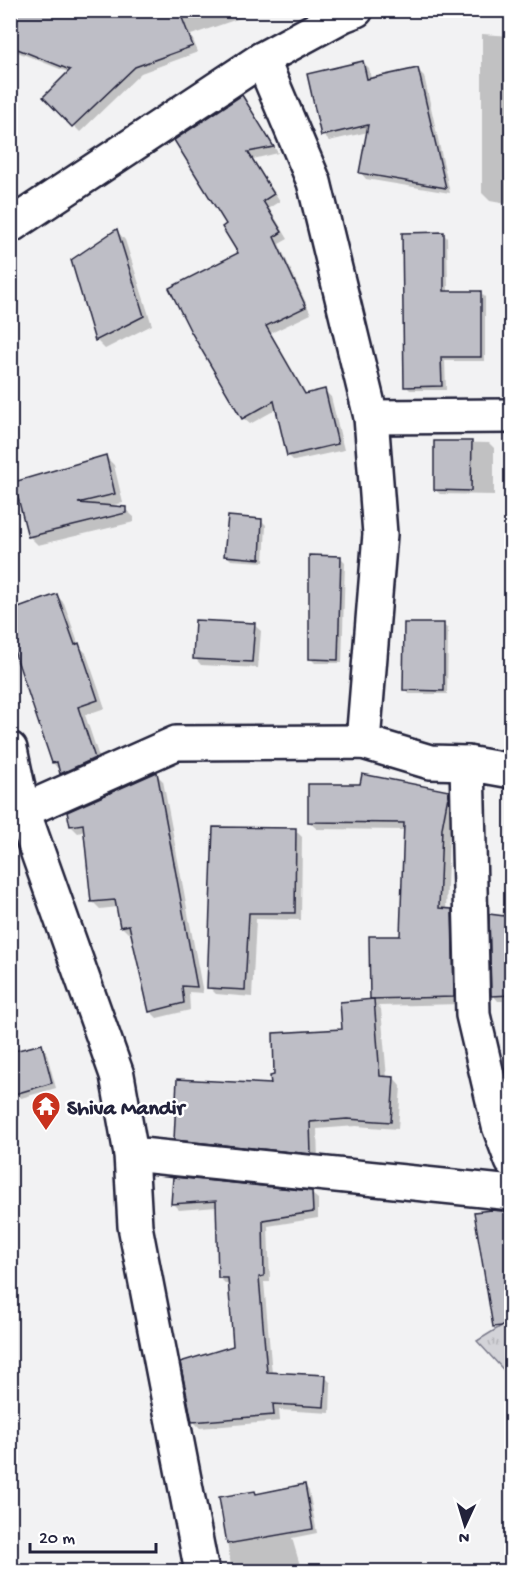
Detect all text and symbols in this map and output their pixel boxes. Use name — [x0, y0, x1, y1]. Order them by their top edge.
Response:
temple icon: Shiva Mandir — [30, 1090, 62, 1132]
place label: Shiva Mandir — [67, 1097, 187, 1123]
north arrow — [435, 1495, 495, 1555]
scale bar — [30, 1516, 156, 1554]
text: N — [458, 1527, 470, 1546]
text: 20 m — [39, 1529, 75, 1550]

